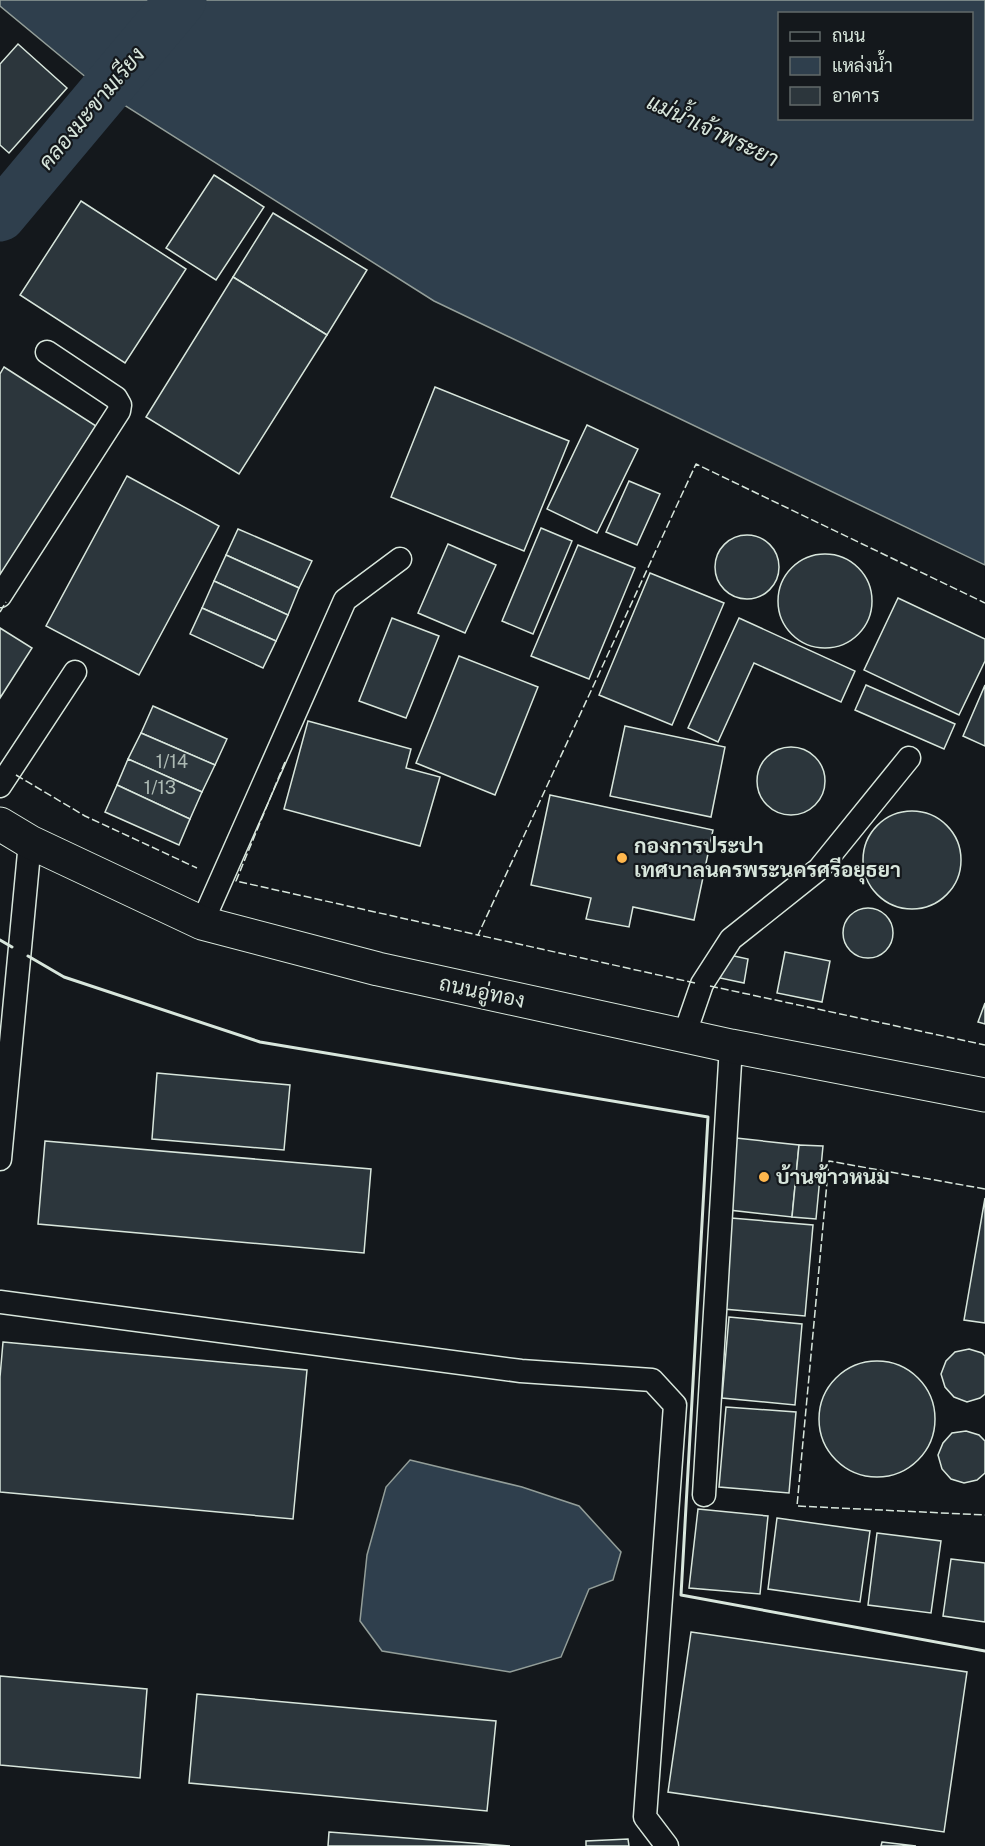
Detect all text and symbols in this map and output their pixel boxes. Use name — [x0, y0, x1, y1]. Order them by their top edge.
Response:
legend — [778, 12, 973, 120]
text: ถนน — [832, 25, 865, 46]
water label: คลองมะขามเรียง — [32, 42, 150, 174]
text: แหล่งน้ำ — [832, 50, 893, 76]
water label: แม่น้ำเจ้าพระยา — [643, 83, 785, 172]
text: อาคาร — [832, 85, 880, 106]
house number: 1/14 — [156, 751, 188, 772]
house number: 1/13 — [144, 777, 176, 798]
place label: กองการประปา เทศบาลนครพระนครศรีอยุธยา — [634, 833, 901, 885]
marker: กองการประปา เทศบาลนครพระนครศรีอยุธยา — [615, 851, 629, 865]
street label: ถนนอู่ทอง — [436, 970, 527, 1016]
place label: บ้านข้าวหนม — [776, 1164, 890, 1189]
marker: บ้านข้าวหนม — [757, 1170, 771, 1184]

